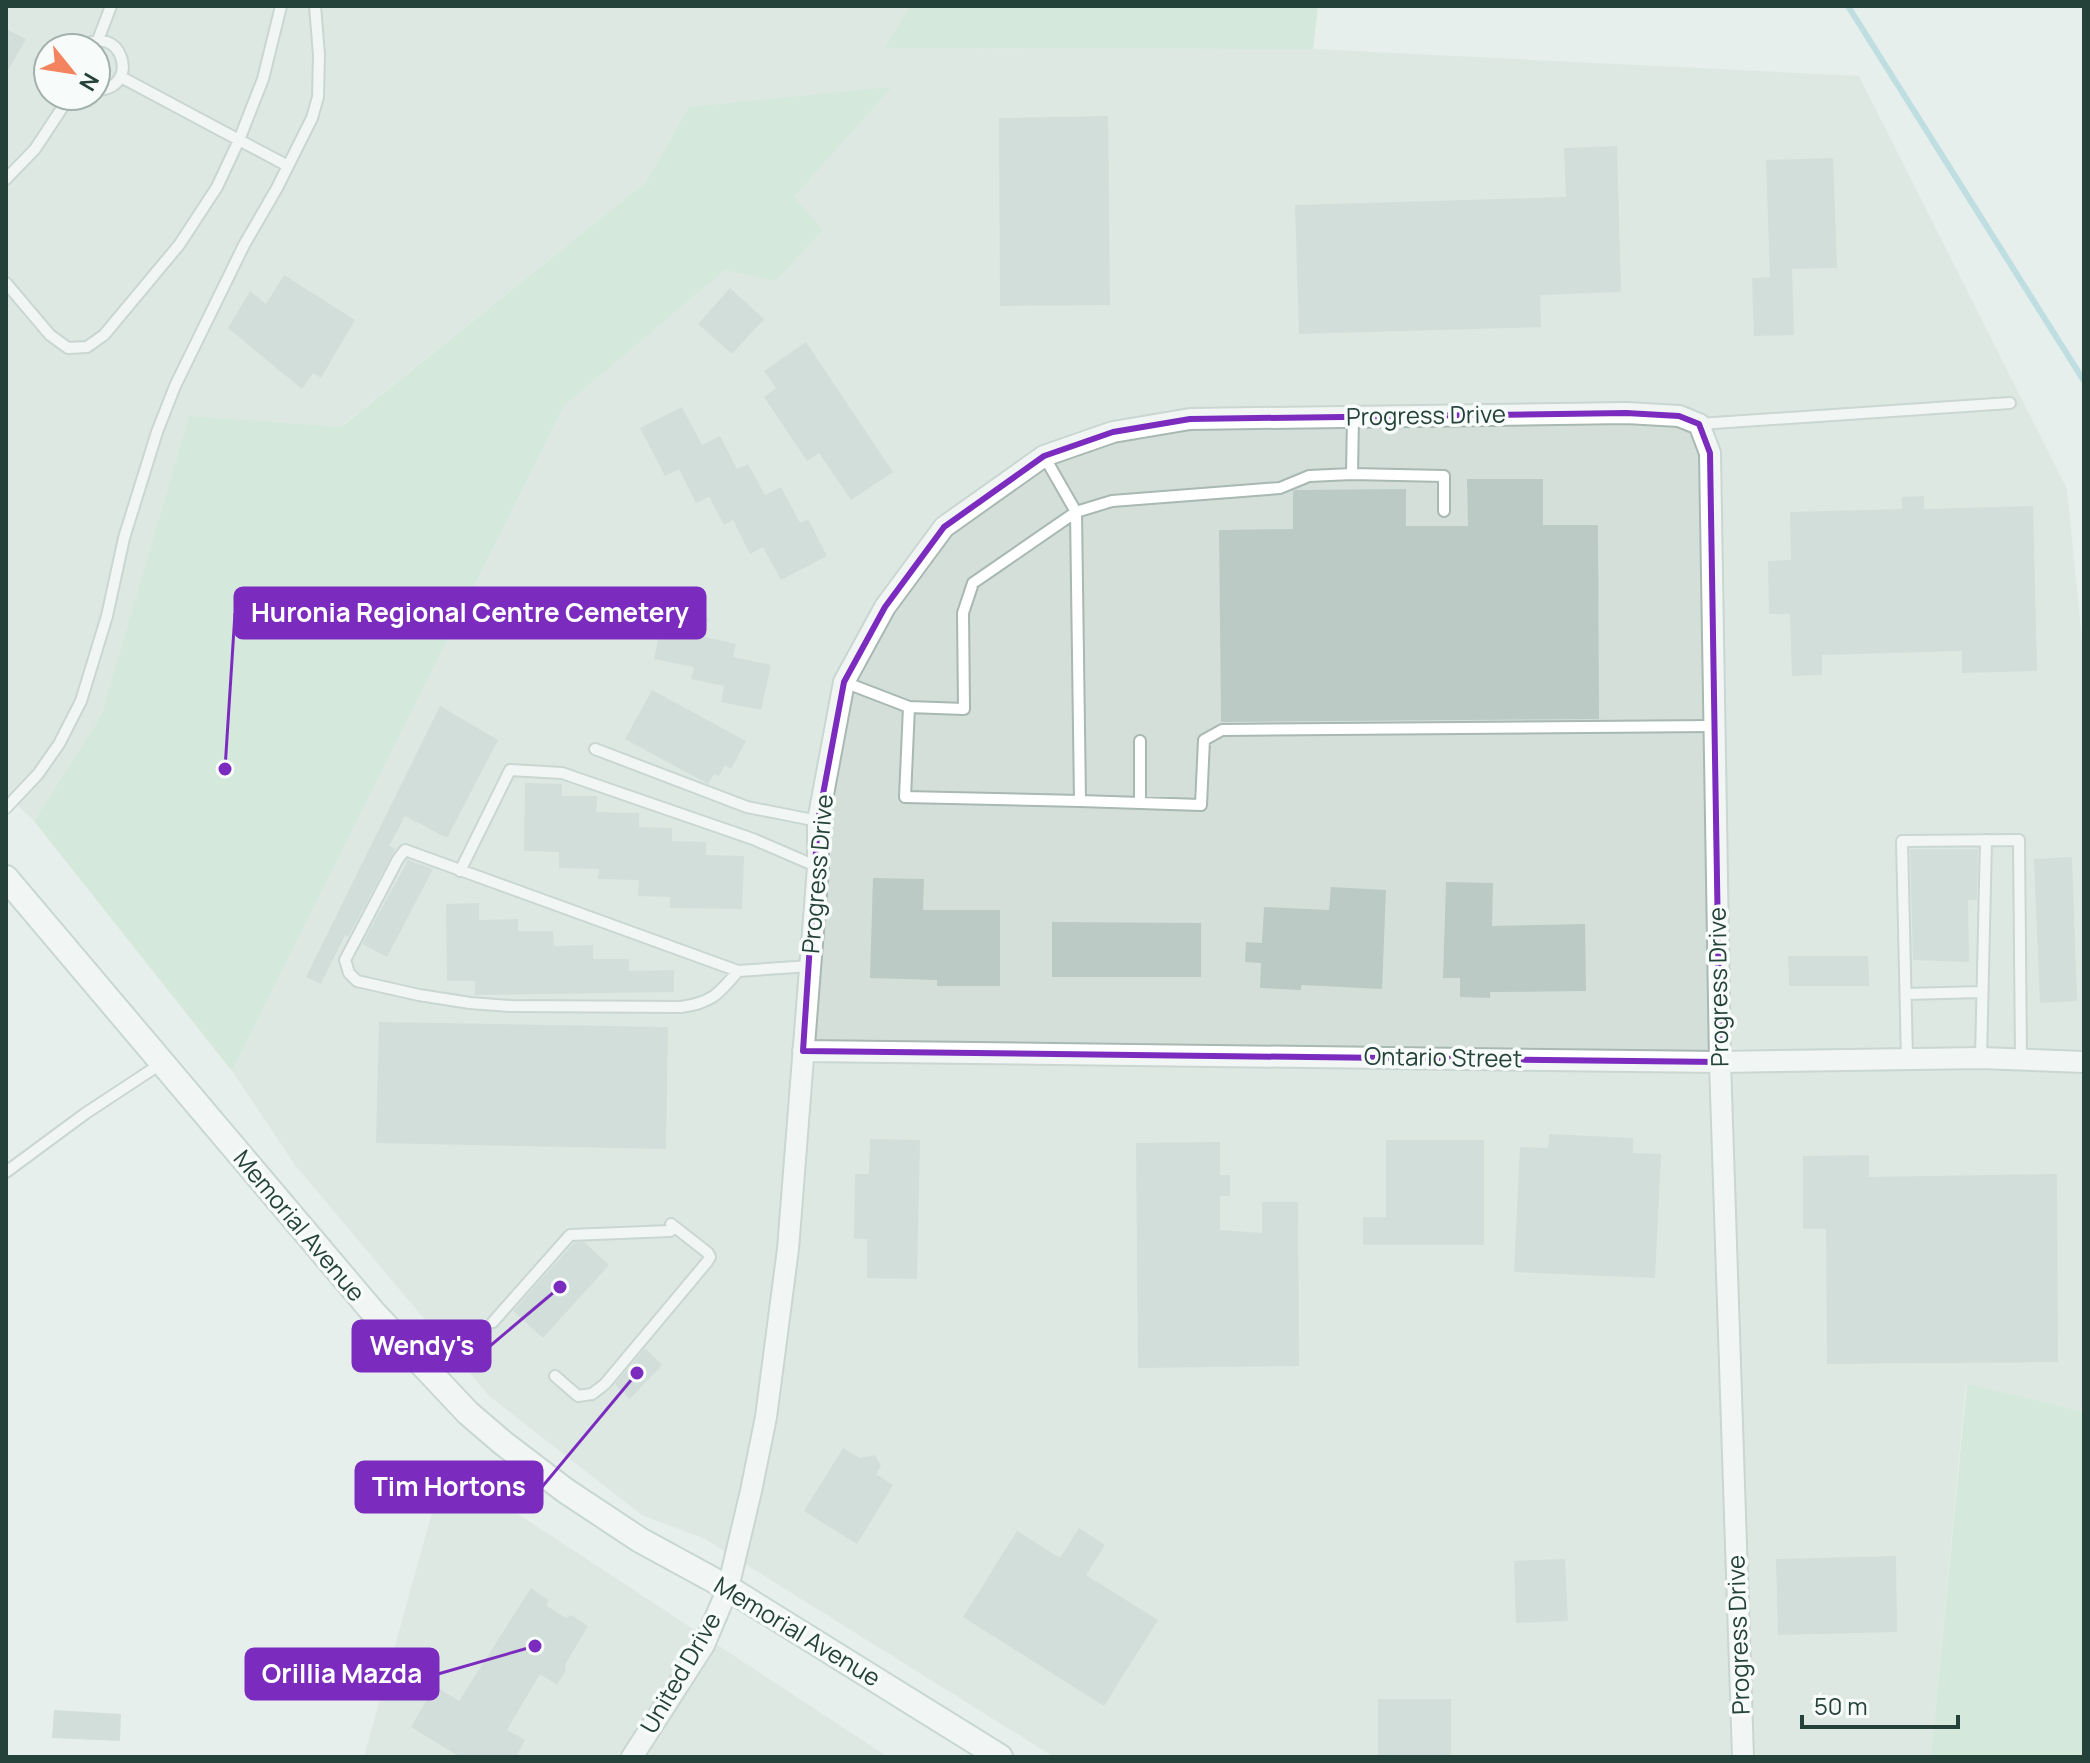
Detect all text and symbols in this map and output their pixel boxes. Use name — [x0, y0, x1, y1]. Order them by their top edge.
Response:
north arrow — [32, 32, 112, 112]
text: N — [72, 68, 106, 96]
street label: Progress Drive — [1346, 397, 1506, 432]
callout: Huronia Regional Centre Cemetery — [235, 588, 705, 638]
text: Huronia Regional Centre Cemetery — [251, 594, 689, 630]
street label: Progress Drive — [793, 793, 840, 955]
street label: Progress Drive — [1700, 907, 1735, 1067]
street label: Ontario Street — [1364, 1039, 1522, 1074]
street label: Memorial Avenue — [227, 1142, 373, 1308]
callout: Wendy's — [353, 1321, 490, 1371]
text: Wendy's — [370, 1327, 474, 1363]
callout: Tim Hortons — [356, 1462, 542, 1512]
text: Tim Hortons — [372, 1468, 526, 1504]
street label: Progress Drive — [1718, 1555, 1757, 1716]
street label: Memorial Avenue — [708, 1568, 887, 1693]
street label: United Drive — [632, 1606, 728, 1739]
callout: Orillia Mazda — [246, 1649, 438, 1699]
text: Orillia Mazda — [262, 1655, 422, 1691]
scale bar — [1802, 1679, 1958, 1729]
text: 50 m — [1814, 1689, 1868, 1722]

